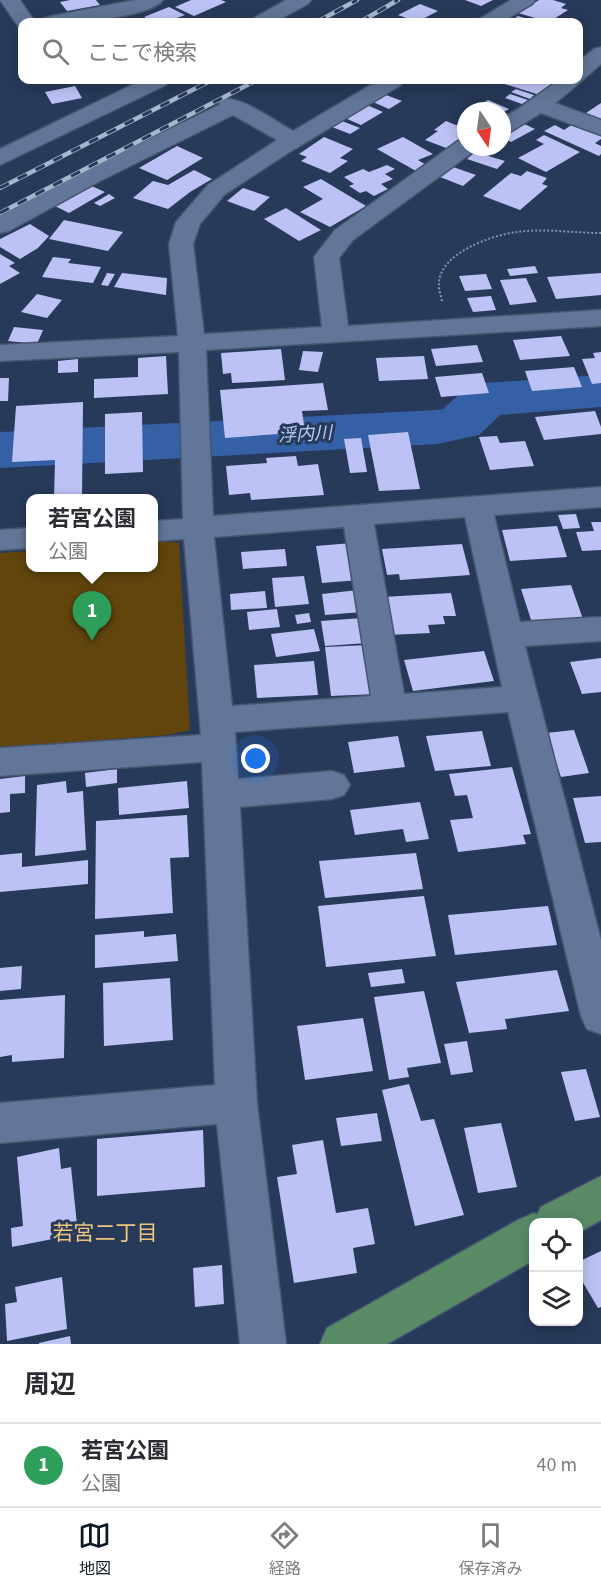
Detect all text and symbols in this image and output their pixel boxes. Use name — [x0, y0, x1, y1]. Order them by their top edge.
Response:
search box — [18, 18, 583, 84]
icon: search — [39, 35, 72, 68]
text: ここで検索 — [87, 37, 197, 69]
north arrow — [457, 102, 511, 156]
water label: 浮内川 — [277, 420, 335, 448]
popup — [26, 494, 158, 572]
text: 若宮公園 — [48, 503, 136, 535]
text: 公園 — [48, 538, 88, 566]
pin: 1 — [72, 592, 112, 641]
your location — [241, 744, 270, 773]
district label: 若宮二丁目 — [53, 1218, 158, 1248]
map controls — [529, 1218, 583, 1326]
button: locate — [529, 1218, 583, 1272]
button: layers — [529, 1272, 583, 1326]
text: 周辺 — [24, 1366, 76, 1403]
text: 若宮公園 — [81, 1435, 169, 1467]
text: 1 — [38, 1451, 49, 1479]
text: 40 m — [537, 1451, 577, 1479]
text: 公園 — [81, 1470, 121, 1498]
tab: 地図 — [78, 1519, 111, 1580]
tab: 経路 — [268, 1519, 301, 1580]
tab: 保存済み — [458, 1519, 522, 1580]

